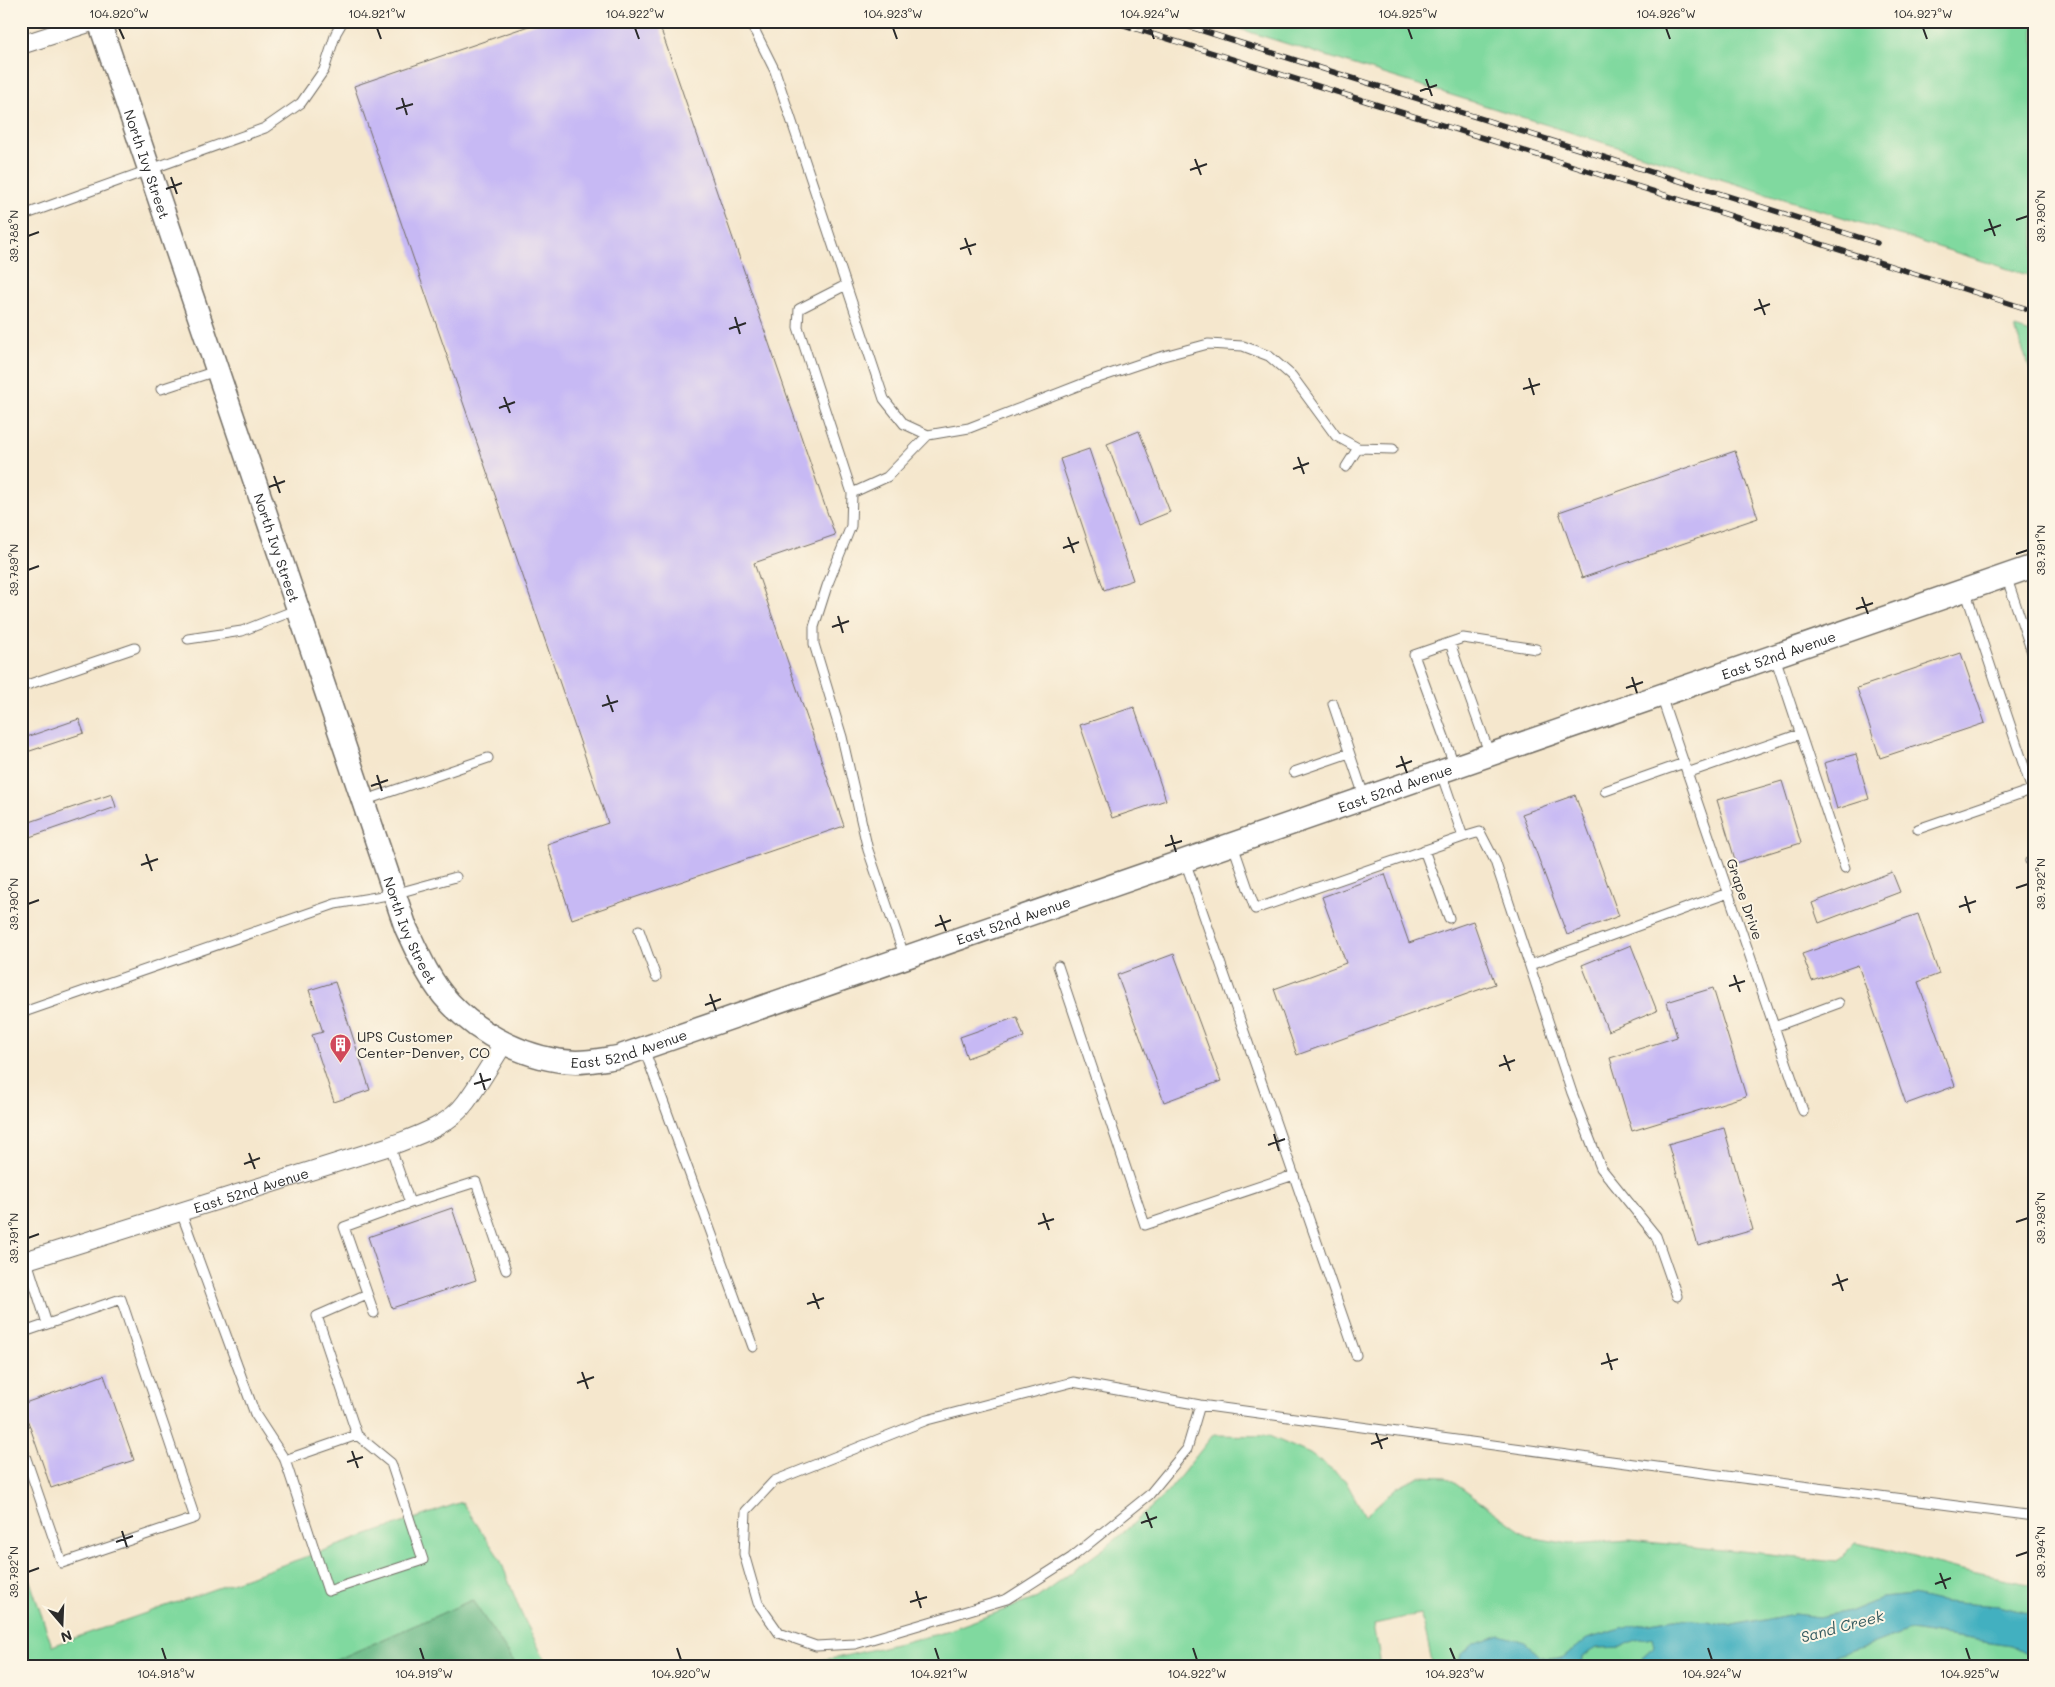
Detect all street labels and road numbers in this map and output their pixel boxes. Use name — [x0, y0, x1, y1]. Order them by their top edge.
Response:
street label: North Ivy Street — [120, 107, 175, 221]
street label: North Ivy Street — [250, 491, 305, 605]
street label: East 52nd Avenue — [1719, 626, 1838, 683]
street label: East 52nd Avenue — [1335, 759, 1455, 816]
street label: Grape Drive — [1722, 856, 1768, 942]
street label: North Ivy Street — [380, 874, 442, 987]
street label: East 52nd Avenue — [953, 891, 1073, 949]
street label: East 52nd Avenue — [570, 1024, 689, 1072]
street label: East 52nd Avenue — [191, 1163, 311, 1217]

